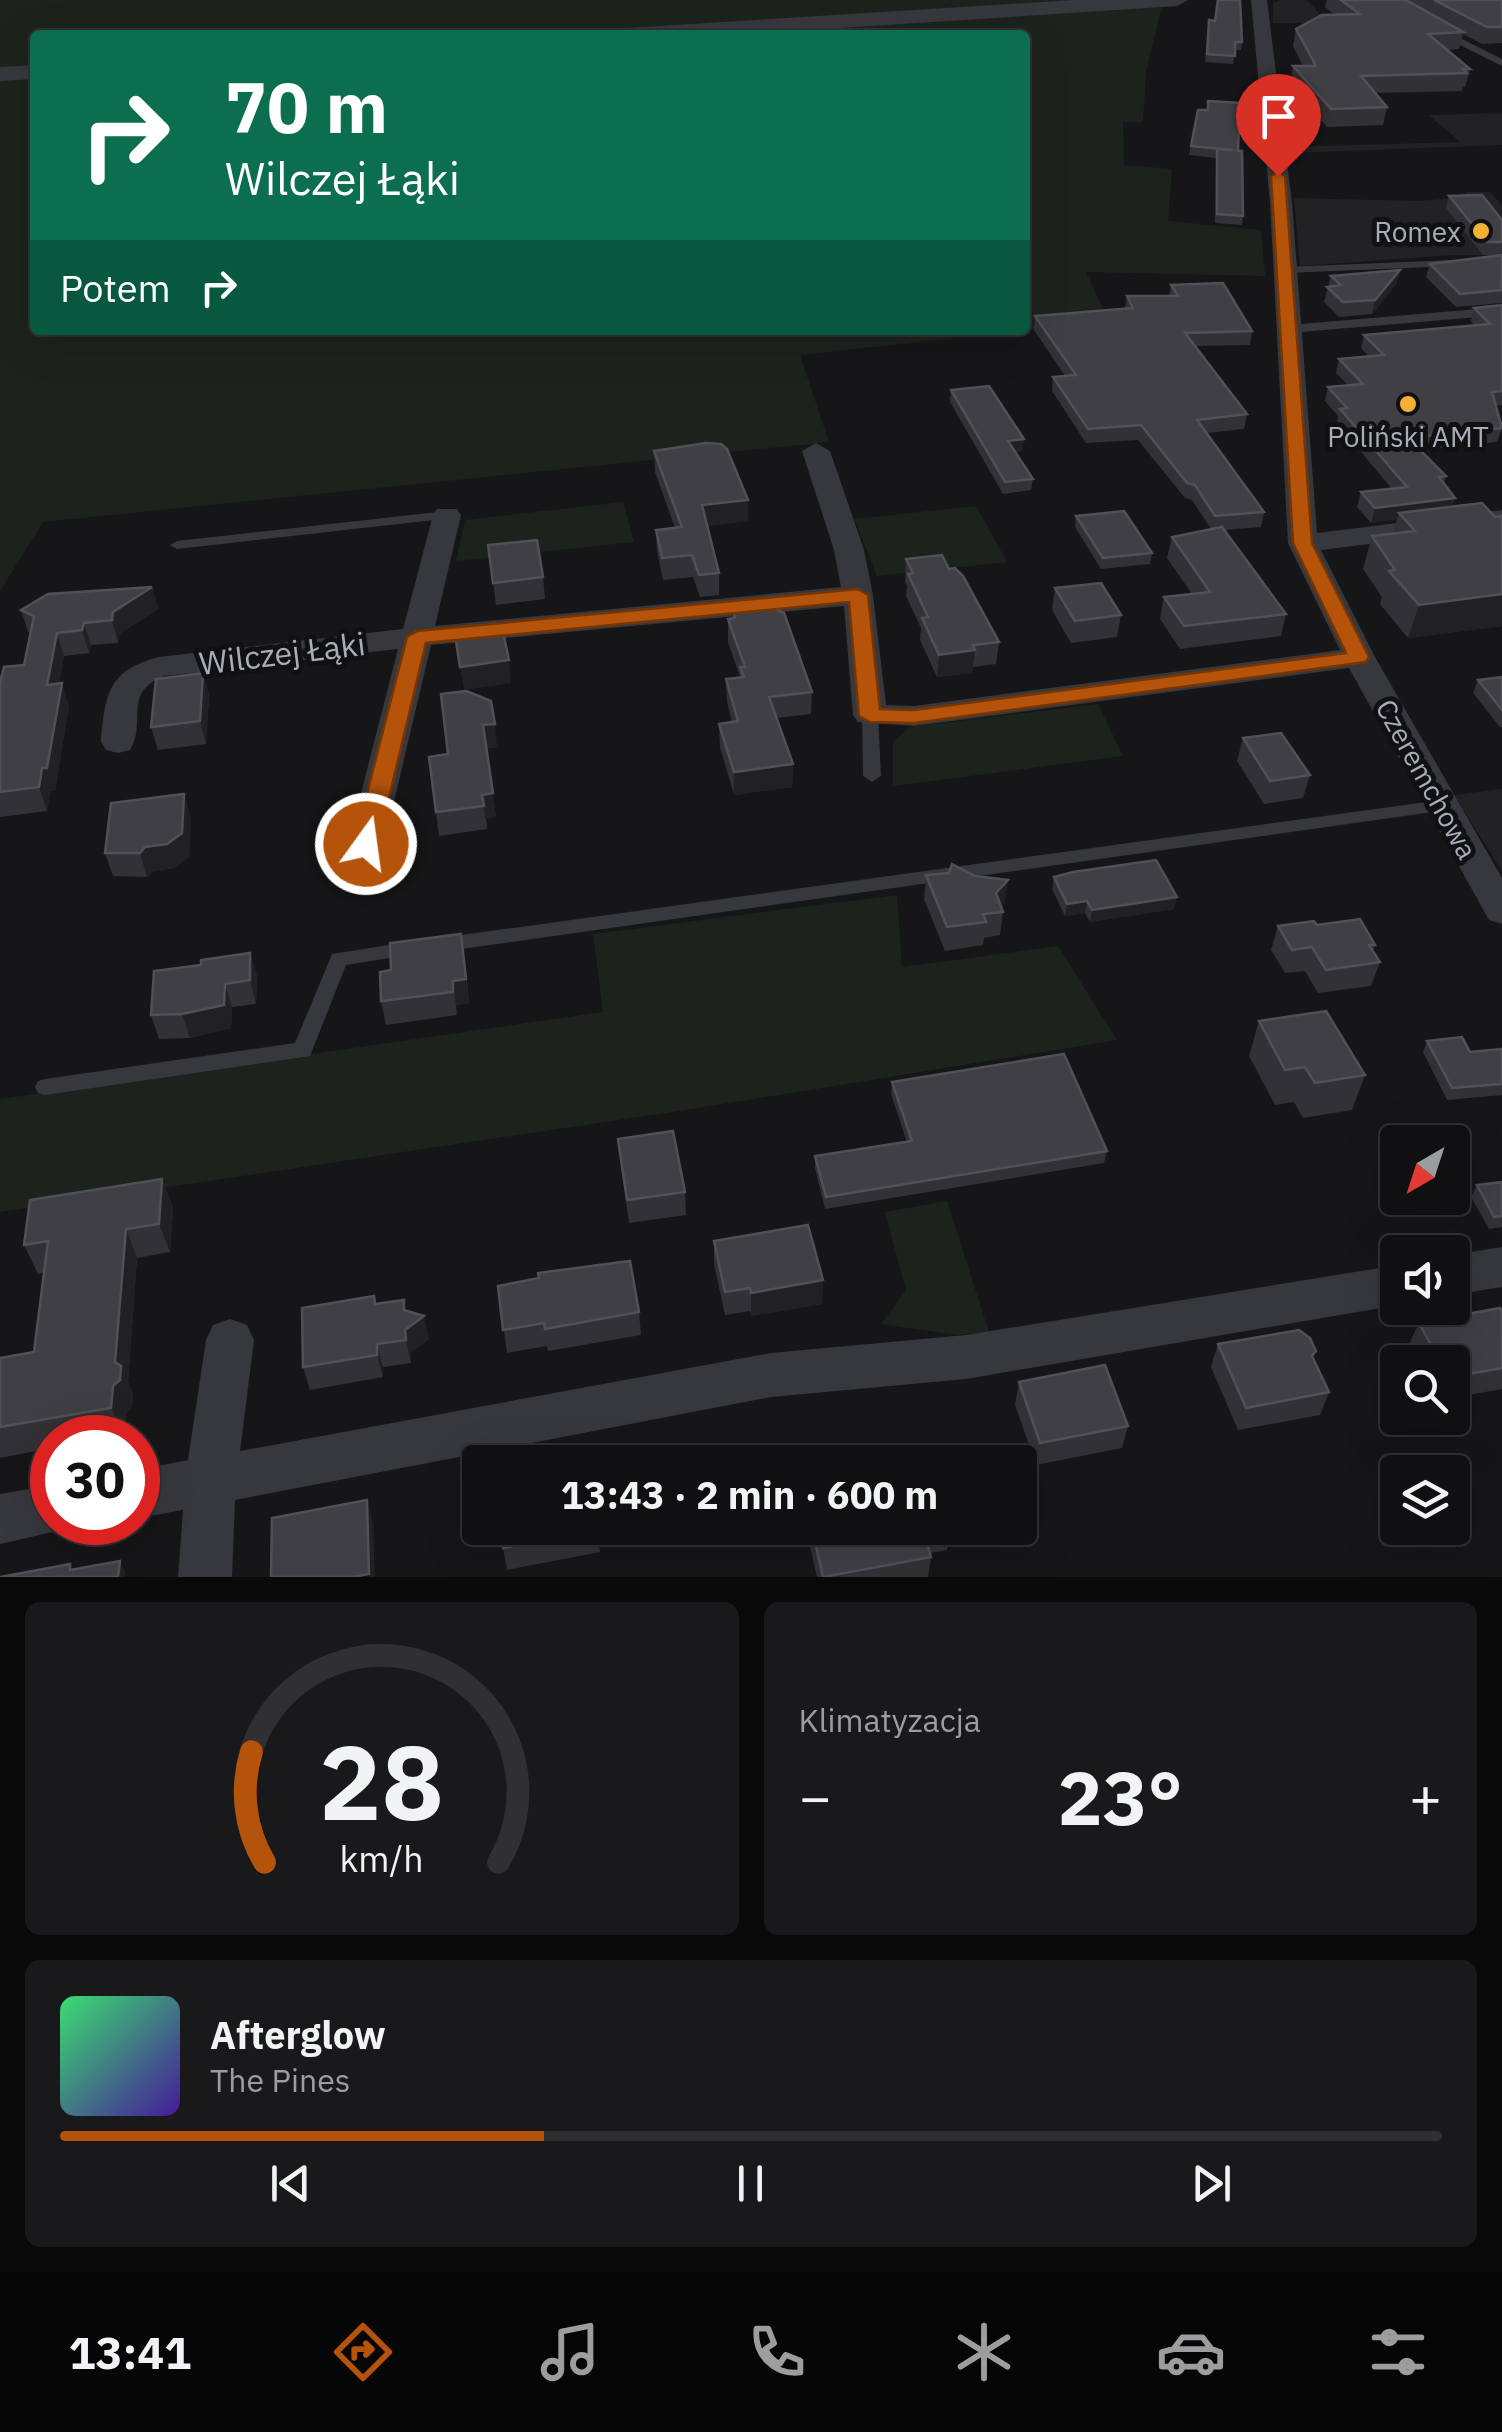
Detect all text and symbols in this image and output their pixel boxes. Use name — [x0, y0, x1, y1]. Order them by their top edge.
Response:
text: 70 m — [225, 61, 388, 152]
icon: right — [60, 70, 190, 200]
pin — [1236, 74, 1321, 177]
icon: arrive — [1251, 89, 1306, 144]
text: Wilczej Łąki — [225, 149, 460, 207]
place label: Romex — [1374, 213, 1461, 250]
marker: Romex — [1470, 220, 1492, 242]
icon: right — [191, 260, 246, 315]
text: Potem — [60, 263, 171, 312]
marker: Poliński AMT — [1397, 393, 1419, 415]
place label: Poliński AMT — [1327, 418, 1489, 455]
street label: Wilczej Łąki — [196, 622, 368, 684]
street label: Czeremchowa — [1368, 693, 1486, 865]
position arrow — [314, 792, 418, 896]
north arrow — [1380, 1125, 1470, 1215]
map controls — [1380, 1125, 1470, 1545]
button: sound — [1380, 1235, 1470, 1325]
button: search — [1380, 1345, 1470, 1435]
speed limit sign: 30 — [30, 1415, 160, 1545]
button: layers — [1380, 1455, 1470, 1545]
text: 13:43 · 2 min · 600 m — [561, 1470, 938, 1519]
text: Klimatyzacja — [799, 1699, 981, 1741]
text: 28 — [319, 1713, 444, 1849]
text: 23° — [1058, 1748, 1183, 1846]
text: − — [799, 1761, 832, 1832]
text: + — [1409, 1761, 1442, 1832]
text: km/h — [340, 1835, 424, 1882]
text: Afterglow — [210, 2010, 386, 2059]
text: The Pines — [210, 2059, 350, 2101]
icon: previous — [263, 2156, 318, 2211]
icon: pause — [723, 2156, 778, 2211]
icon: next — [1184, 2156, 1239, 2211]
icon: directions — [328, 2317, 398, 2387]
icon: music — [535, 2317, 605, 2387]
icon: phone — [742, 2317, 812, 2387]
icon: climate — [949, 2317, 1019, 2387]
icon: car — [1156, 2317, 1226, 2387]
icon: filters — [1363, 2317, 1433, 2387]
text: 13:41 — [69, 2323, 191, 2381]

